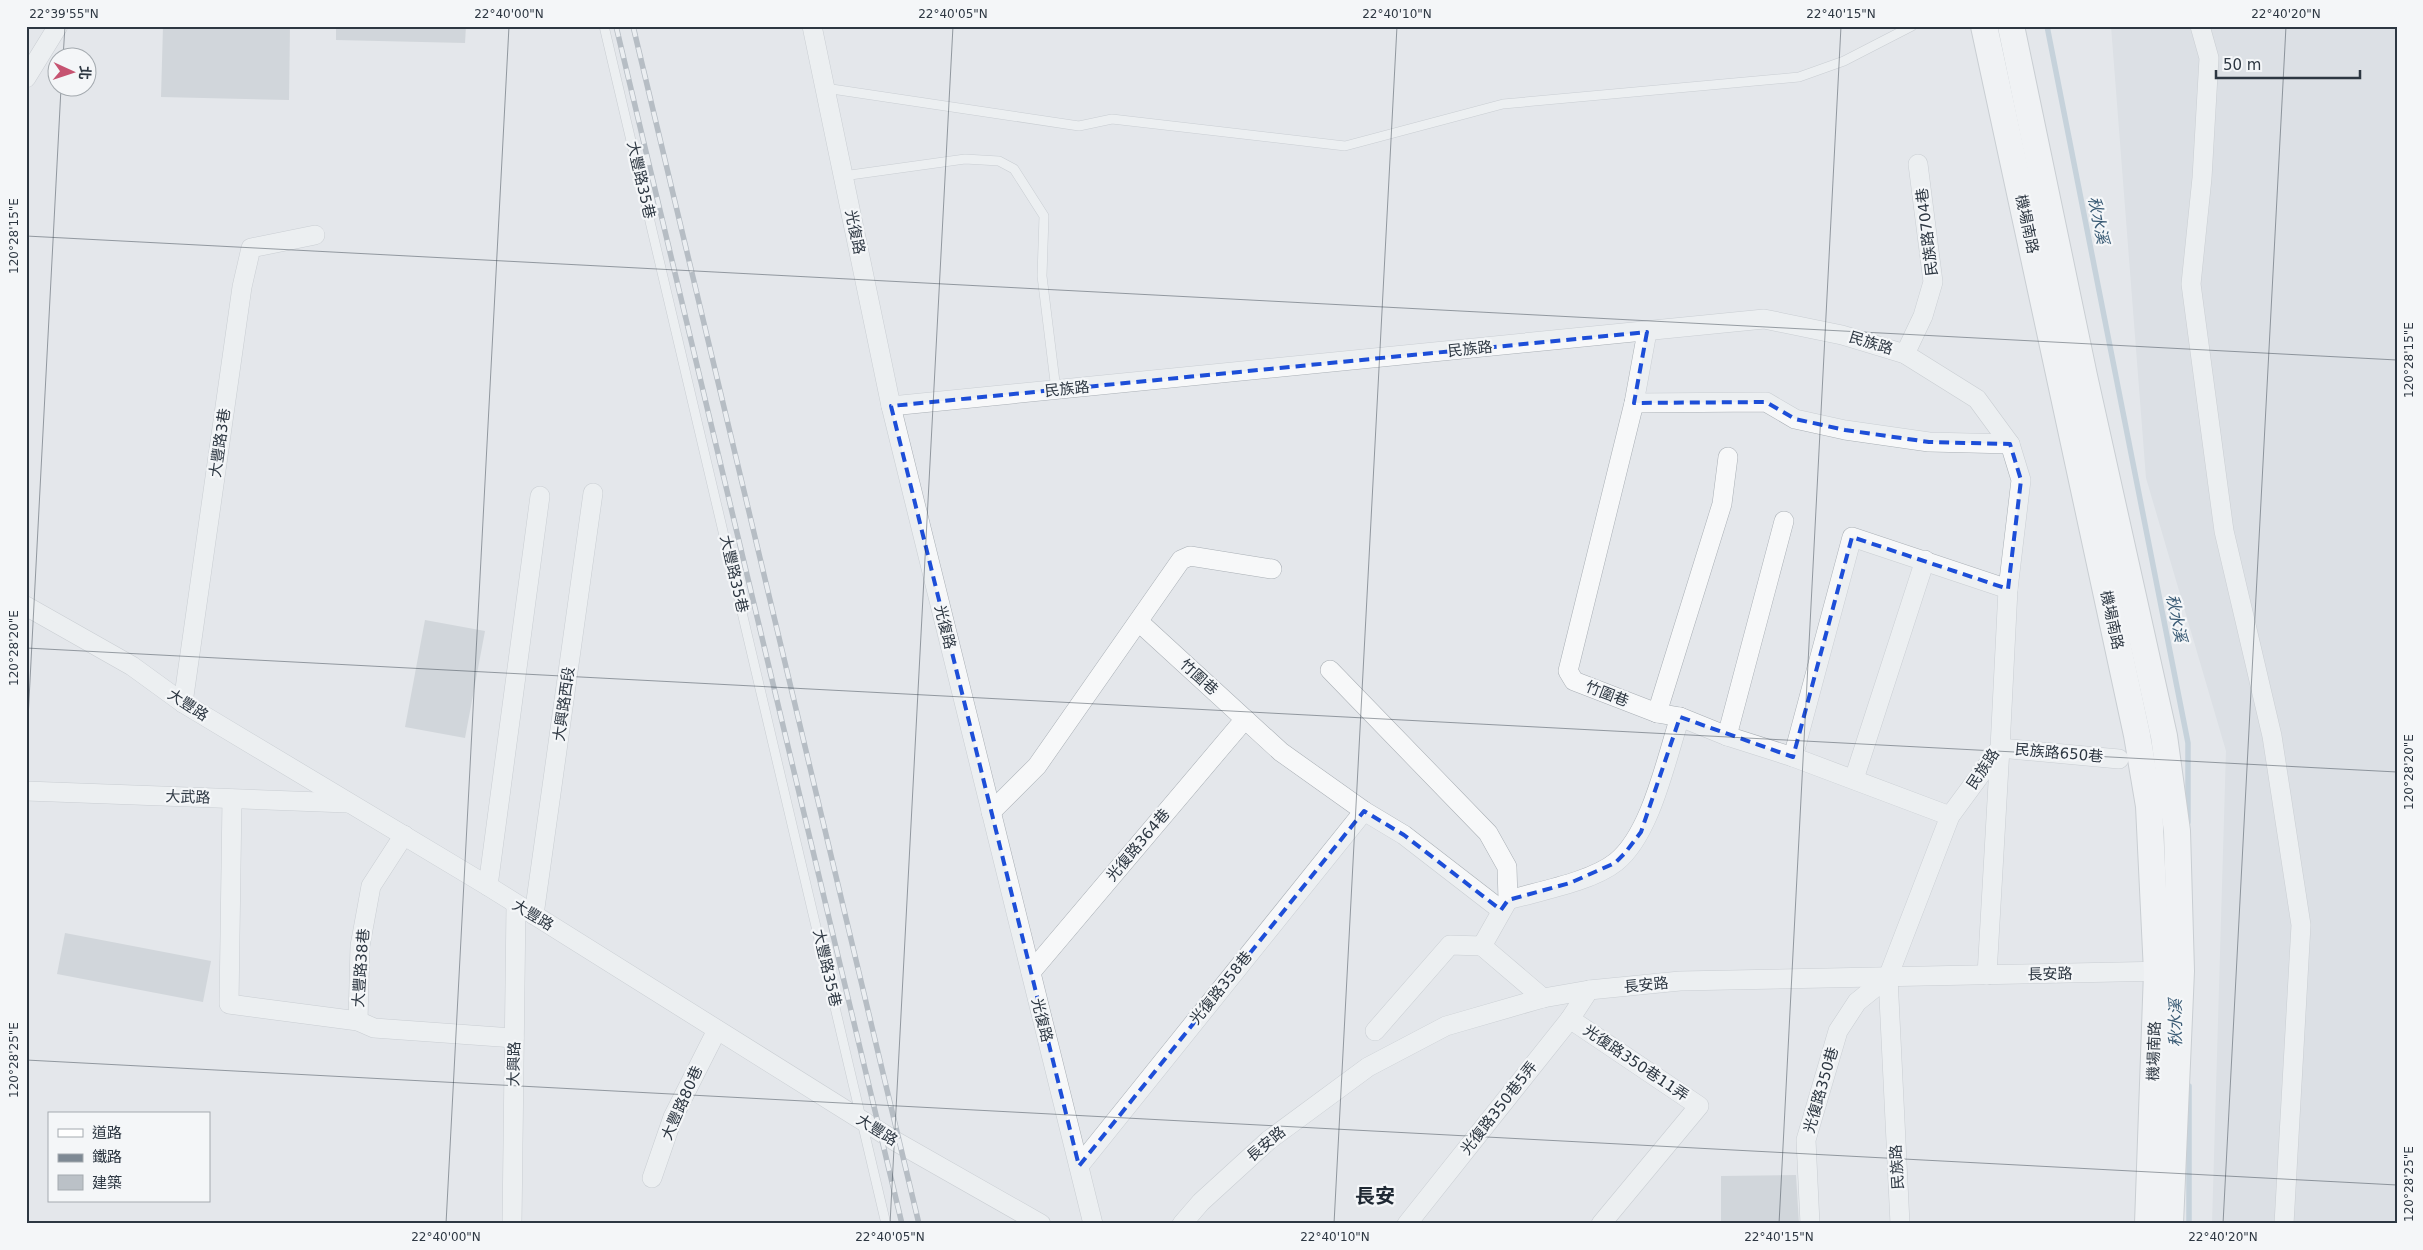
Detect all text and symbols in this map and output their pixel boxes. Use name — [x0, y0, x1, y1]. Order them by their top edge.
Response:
text: 22°39'55"N — [29, 7, 99, 21]
text: 22°40'00"N — [474, 7, 544, 21]
text: 22°40'05"N — [918, 7, 988, 21]
text: 22°40'10"N — [1362, 7, 1432, 21]
text: 22°40'15"N — [1806, 7, 1876, 21]
text: 22°40'20"N — [2251, 7, 2321, 21]
north arrow — [48, 48, 98, 98]
scale bar — [2216, 48, 2359, 80]
text: 50 m — [2223, 56, 2261, 74]
text: 北 — [77, 65, 93, 80]
street label: 大豐路35巷 — [623, 139, 659, 221]
street label: 民族路704巷 — [1913, 187, 1941, 277]
street label: 機場南路 — [2012, 193, 2042, 255]
water label: 秋水溪 — [2085, 195, 2113, 247]
text: 120°28'15"E — [7, 198, 21, 274]
street label: 光復路 — [842, 208, 868, 256]
text: 120°28'15"E — [2402, 322, 2416, 398]
street label: 民族路 — [1847, 328, 1895, 358]
street label: 民族路 — [1447, 338, 1493, 360]
street label: 民族路 — [1044, 378, 1090, 400]
street label: 大豐路3巷 — [206, 407, 234, 479]
street label: 大豐路35巷 — [716, 533, 752, 615]
street label: 機場南路 — [2097, 589, 2127, 651]
water label: 秋水溪 — [2163, 593, 2191, 645]
street label: 光復路 — [931, 603, 959, 651]
text: 120°28'20"E — [7, 610, 21, 686]
street label: 竹圍巷 — [1176, 655, 1222, 699]
street label: 大興路西段 — [550, 666, 578, 742]
street label: 竹圍巷 — [1583, 678, 1631, 710]
street label: 大豐路 — [164, 685, 212, 725]
text: 120°28'20"E — [2402, 734, 2416, 810]
street label: 民族路650巷 — [2014, 740, 2104, 766]
street label: 民族路 — [1963, 745, 2003, 793]
street label: 大武路 — [165, 787, 211, 807]
street label: 光復路364巷 — [1103, 805, 1173, 885]
street label: 大豐路 — [509, 896, 557, 934]
street label: 大豐路35巷 — [809, 927, 845, 1009]
street label: 大豐路38巷 — [349, 928, 373, 1008]
street label: 光復路358巷 — [1186, 948, 1256, 1028]
street label: 長安路 — [2027, 965, 2073, 983]
street label: 長安路 — [1623, 974, 1669, 996]
street label: 光復路 — [1028, 996, 1056, 1044]
water label: 秋水溪 — [2166, 997, 2185, 1047]
street label: 光復路350巷11弄 — [1580, 1021, 1692, 1105]
street label: 機場南路 — [2144, 1021, 2164, 1081]
text: 120°28'25"E — [7, 1022, 21, 1098]
street label: 大興路 — [505, 1041, 523, 1087]
street label: 光復路350巷 — [1800, 1045, 1842, 1135]
street label: 光復路350巷5弄 — [1457, 1058, 1541, 1158]
street label: 大豐路80巷 — [658, 1063, 706, 1143]
street label: 大豐路 — [853, 1110, 901, 1150]
legend — [48, 1112, 210, 1202]
street label: 長安路 — [1243, 1123, 1289, 1165]
text: 道路 — [92, 1124, 122, 1142]
street label: 民族路 — [1887, 1144, 1907, 1190]
text: 120°28'25"E — [2402, 1146, 2416, 1222]
text: 鐵路 — [92, 1148, 122, 1166]
text: 建築 — [92, 1174, 122, 1192]
district label: 長安 — [1355, 1184, 1395, 1208]
text: 22°40'00"N — [411, 1230, 481, 1244]
text: 22°40'05"N — [855, 1230, 925, 1244]
text: 22°40'10"N — [1300, 1230, 1370, 1244]
text: 22°40'15"N — [1744, 1230, 1814, 1244]
text: 22°40'20"N — [2188, 1230, 2258, 1244]

